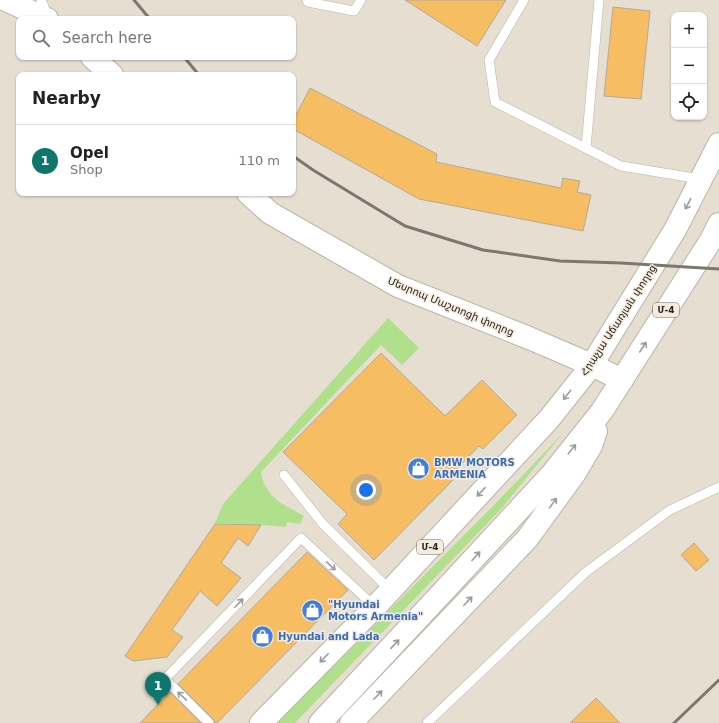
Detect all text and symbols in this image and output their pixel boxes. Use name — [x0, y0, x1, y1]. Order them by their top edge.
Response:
map controls — [671, 12, 707, 120]
button: + — [671, 12, 707, 48]
search box — [16, 16, 296, 60]
icon: search — [30, 27, 52, 49]
text: Search here — [62, 29, 152, 47]
button: − — [671, 48, 707, 84]
button: locate — [671, 84, 707, 120]
text: Nearby — [32, 88, 101, 108]
text: Opel — [70, 144, 109, 162]
text: 1 — [40, 153, 50, 168]
text: 110 m — [238, 153, 280, 168]
text: Shop — [70, 162, 103, 177]
one-way arrow — [684, 198, 692, 210]
street label: Հրաչյա Աճառյան փողոց — [578, 263, 658, 378]
street label: Մեսրոպ Մաշտոցի փողոց — [386, 275, 515, 338]
road number: Մ-4 — [653, 303, 679, 317]
one-way arrow — [639, 341, 647, 353]
one-way arrow — [563, 390, 572, 401]
one-way arrow — [567, 443, 576, 454]
shop icon: BMW MOTORS ARMENIA — [405, 455, 431, 481]
place label: BMW MOTORS ARMENIA — [434, 457, 515, 480]
your location — [356, 480, 376, 500]
one-way arrow — [476, 487, 486, 497]
one-way arrow — [549, 498, 557, 509]
road number: Մ-4 — [417, 540, 443, 554]
one-way arrow — [471, 551, 481, 561]
one-way arrow — [326, 562, 336, 571]
one-way arrow — [464, 596, 473, 606]
shop icon: "Hyundai Motors Armenia" — [299, 597, 325, 623]
one-way arrow — [234, 598, 243, 608]
place label: "Hyundai Motors Armenia" — [328, 599, 423, 622]
shop icon: Hyundai and Lada — [250, 623, 276, 649]
place label: Hyundai and Lada — [278, 631, 379, 642]
one-way arrow — [390, 639, 399, 649]
one-way arrow — [319, 653, 329, 663]
pin: 1 — [145, 672, 171, 705]
one-way arrow — [374, 690, 383, 700]
one-way arrow — [177, 691, 187, 701]

